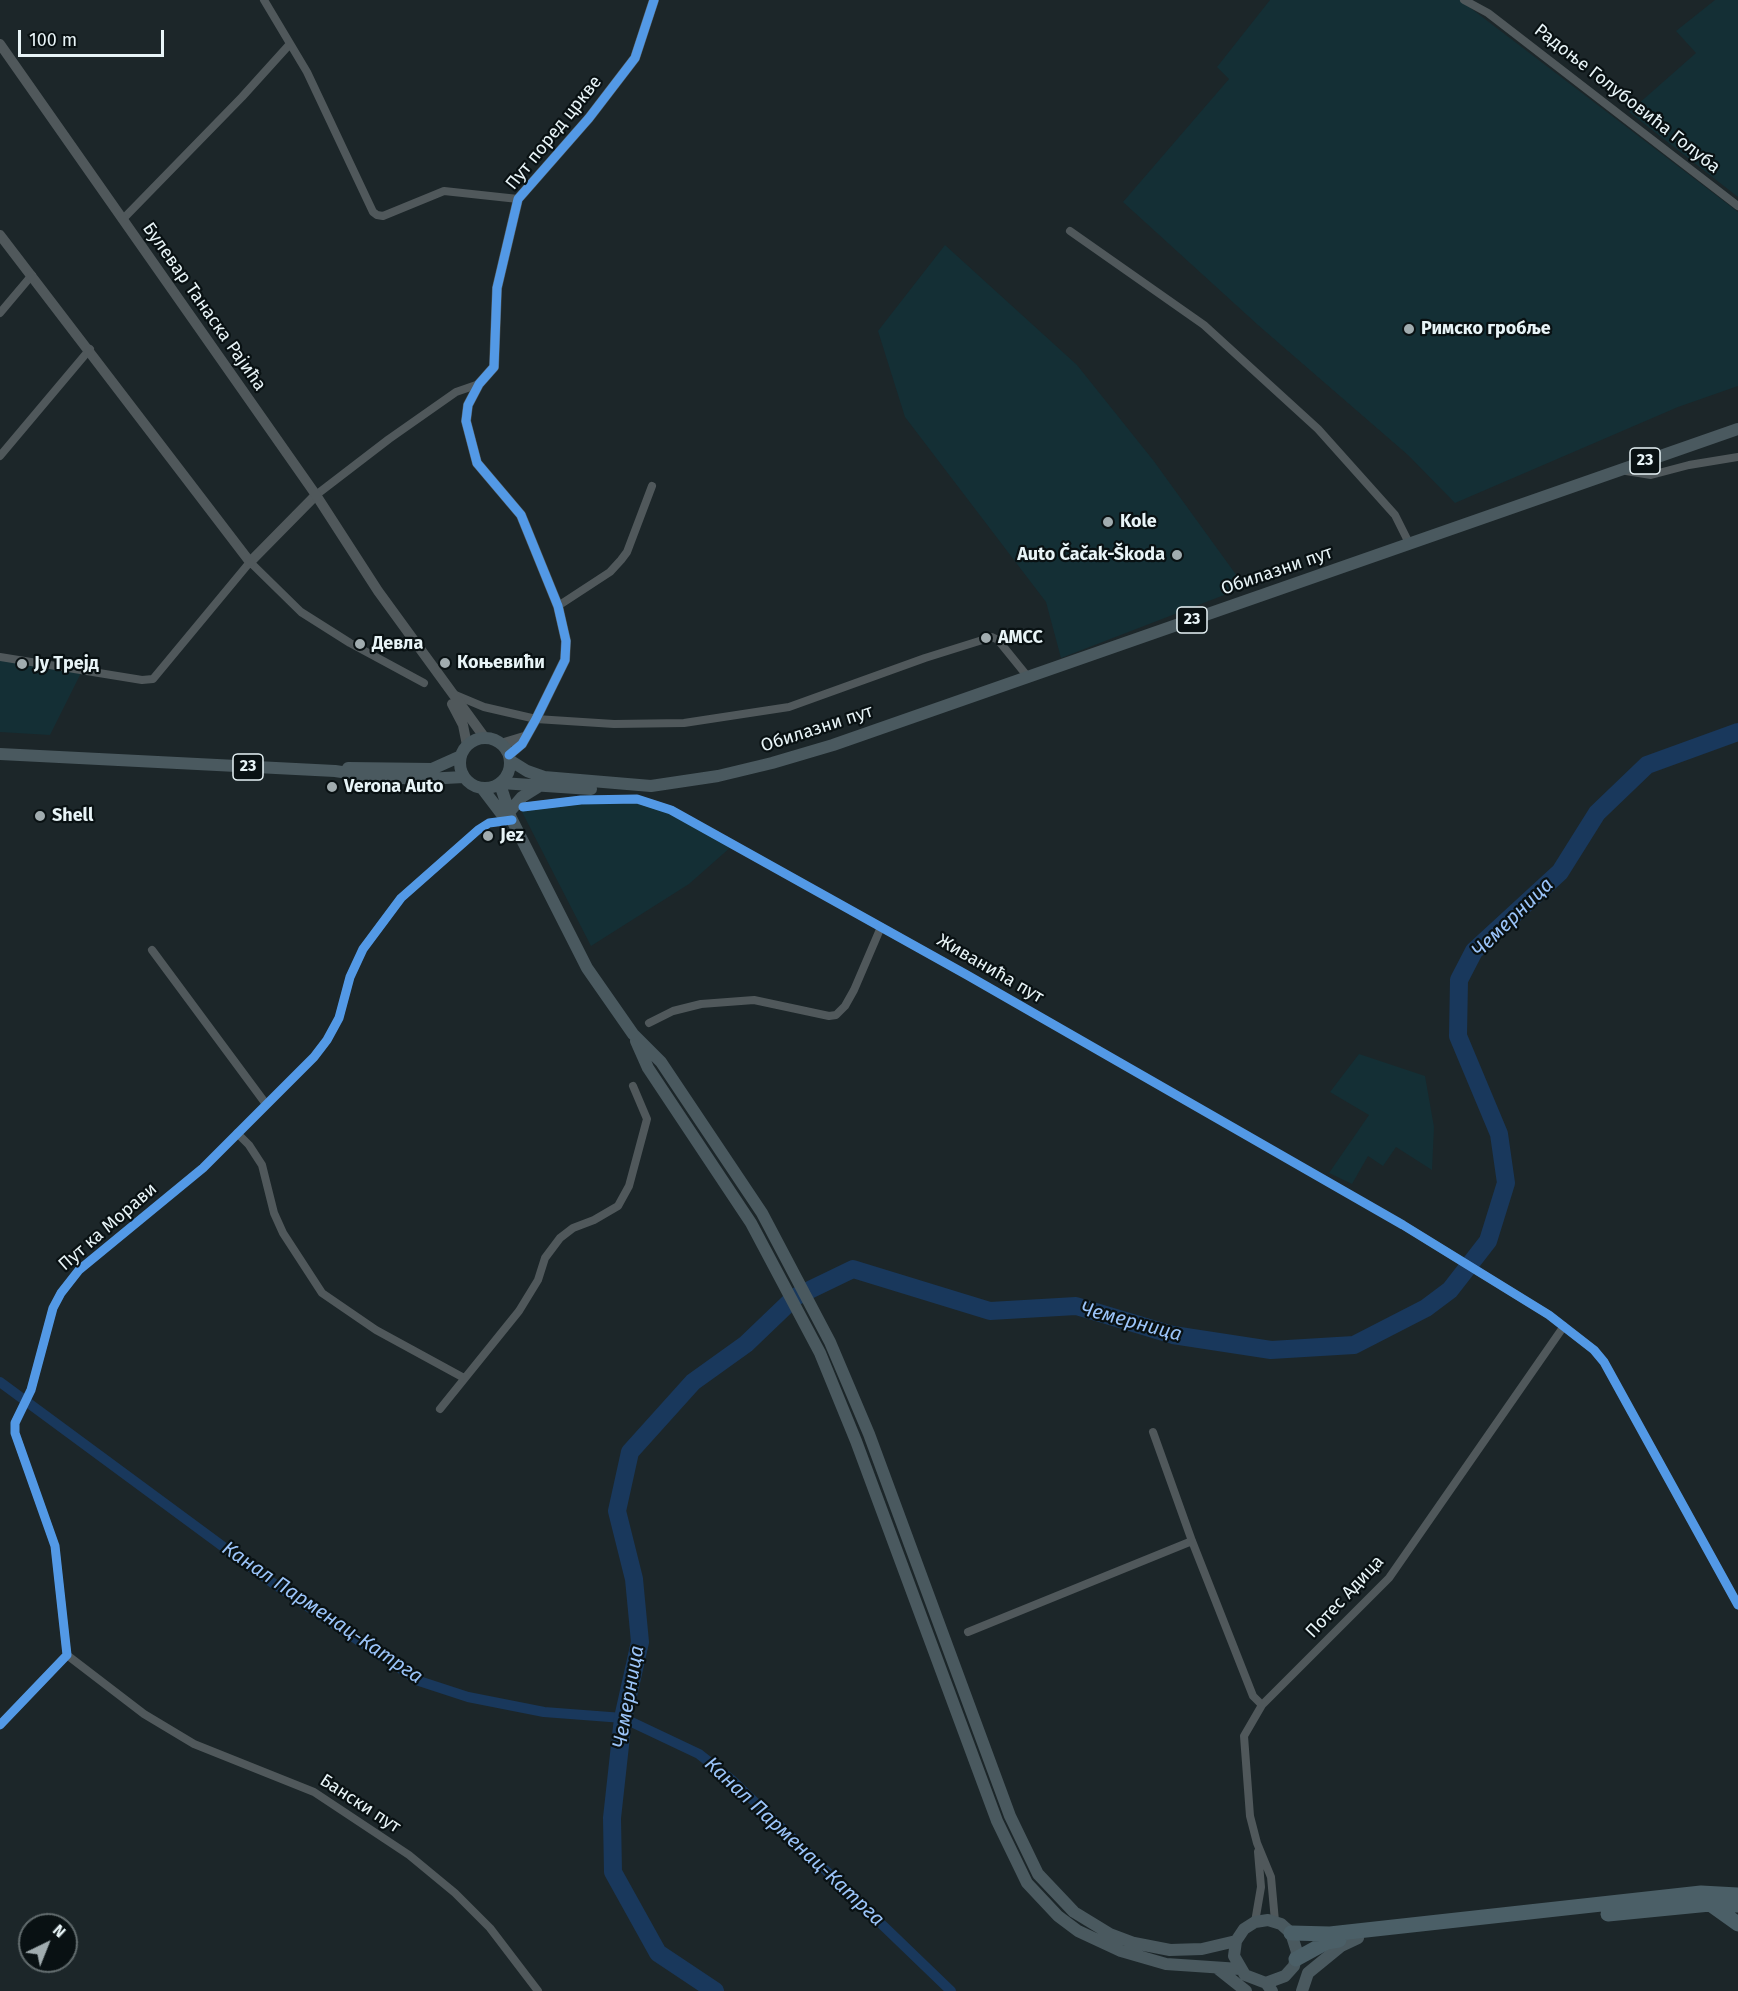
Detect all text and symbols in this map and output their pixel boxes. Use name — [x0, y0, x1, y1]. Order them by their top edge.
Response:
scale bar — [21, 18, 166, 56]
street label: Радоње Голубовића Голуба — [1530, 20, 1724, 178]
text: 100 m — [29, 29, 77, 51]
street label: Пут поред цркве — [501, 72, 607, 194]
street label: Булевар Танаска Рајића — [138, 219, 270, 395]
place label: Римско гробље — [1421, 318, 1551, 340]
marker: Римско гробље — [1402, 322, 1416, 336]
road number: 23 — [1630, 448, 1660, 474]
place label: Kole — [1120, 511, 1157, 533]
marker: Kole — [1101, 515, 1115, 529]
street label: Обилазни пут — [1218, 542, 1336, 600]
place label: Auto Čačak-Škoda — [1017, 544, 1165, 566]
marker: Auto Čačak-Škoda — [1170, 548, 1184, 562]
road number: 23 — [1177, 607, 1207, 633]
place label: АМСС — [998, 627, 1043, 649]
marker: АМСС — [979, 631, 993, 645]
place label: Девла — [372, 633, 423, 655]
marker: Девла — [353, 637, 367, 651]
place label: Коњевићи — [457, 652, 545, 674]
place label: Ју Трејд — [34, 653, 99, 675]
marker: Коњевићи — [438, 656, 452, 670]
marker: Ју Трејд — [15, 657, 29, 671]
street label: Обилазни пут — [758, 701, 876, 757]
road number: 23 — [233, 754, 263, 780]
place label: Verona Auto — [344, 776, 444, 798]
marker: Verona Auto — [325, 780, 339, 794]
place label: Shell — [52, 805, 93, 827]
marker: Shell — [33, 809, 47, 823]
place label: Jez — [500, 825, 524, 847]
marker: Jez — [481, 829, 495, 843]
water label: Чемерница — [1467, 873, 1559, 963]
street label: Живанића пут — [933, 930, 1047, 1008]
street label: Пут ка Морави — [54, 1178, 162, 1276]
water label: Чемерница — [1078, 1297, 1184, 1347]
water label: Канал Парменац-Катрга — [217, 1537, 427, 1689]
street label: Потес Адица — [1301, 1551, 1389, 1643]
water label: Чемерница — [608, 1644, 650, 1750]
water label: Канал Парменац-Катрга — [699, 1752, 889, 1932]
street label: Бански пут — [316, 1770, 404, 1838]
north arrow — [18, 1913, 78, 1973]
text: N — [49, 1920, 70, 1941]

